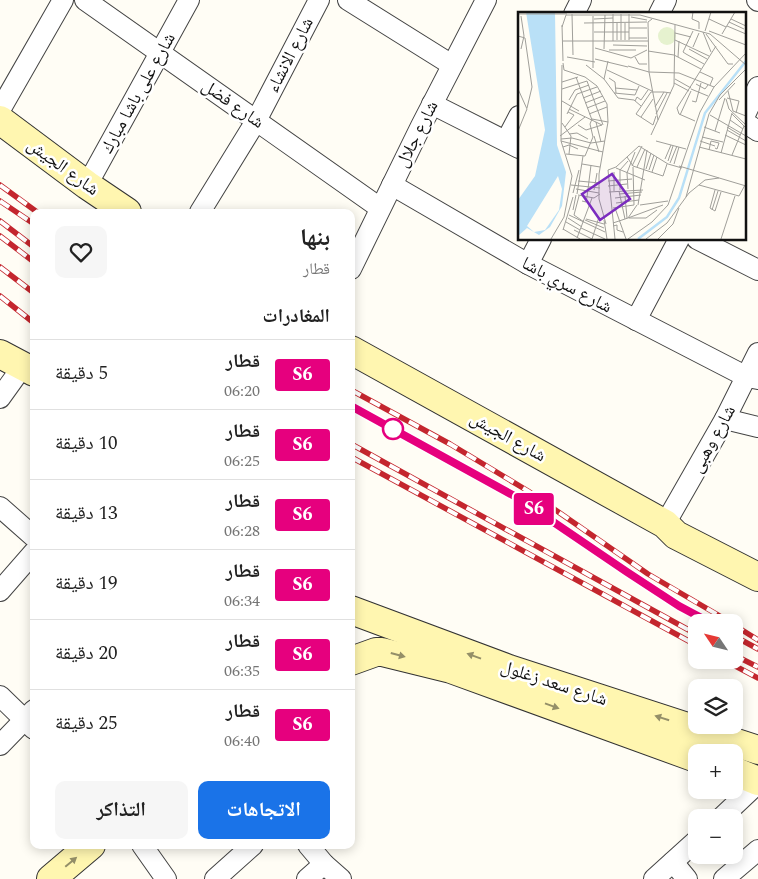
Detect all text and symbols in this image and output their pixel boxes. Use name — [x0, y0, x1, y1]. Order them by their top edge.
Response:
street label: شارع الانشاء — [259, 12, 321, 98]
inset map — [518, 12, 746, 240]
street label: شارع على باشا مبارك — [94, 28, 182, 158]
street label: شارع فضل — [196, 73, 270, 135]
street label: شارع جلال — [389, 96, 445, 172]
street label: شارع الجيش — [21, 132, 105, 202]
text: بنها — [300, 220, 330, 256]
button: heart — [55, 226, 107, 278]
street label: شارع سري باشا — [517, 250, 617, 321]
text: قطار — [303, 257, 330, 281]
text: المغادرات — [263, 302, 330, 331]
text: قطار — [226, 347, 260, 376]
text: 5 دقيقة — [55, 359, 108, 388]
text: S6 — [292, 361, 313, 388]
text: 06:20 — [224, 379, 260, 403]
street label: شارع وهبى — [683, 400, 743, 478]
street label: شارع الجيش — [465, 405, 551, 469]
text: قطار — [226, 417, 260, 446]
unlabelled marker — [382, 418, 404, 440]
text: 10 دقيقة — [55, 429, 117, 458]
text: S6 — [292, 431, 313, 458]
text: 06:25 — [224, 449, 260, 473]
text: قطار — [226, 487, 260, 516]
line badge: S6 — [512, 493, 556, 525]
text: S6 — [524, 495, 544, 522]
text: 13 دقيقة — [55, 499, 117, 528]
text: S6 — [292, 501, 313, 528]
text: 06:28 — [224, 519, 260, 543]
text: قطار — [226, 557, 260, 586]
text: 19 دقيقة — [55, 569, 117, 598]
text: S6 — [292, 571, 313, 598]
text: 06:34 — [224, 589, 260, 613]
north arrow — [688, 614, 742, 669]
map controls — [688, 614, 743, 864]
text: قطار — [226, 627, 260, 656]
text: 20 دقيقة — [55, 639, 117, 668]
text: S6 — [292, 641, 313, 668]
one-way arrow — [390, 651, 406, 659]
one-way arrow — [467, 652, 482, 659]
street label: شارع سعد زغلول — [497, 653, 611, 713]
text: 06:35 — [224, 659, 260, 683]
button: layers — [688, 679, 743, 734]
text: قطار — [226, 697, 260, 726]
one-way arrow — [545, 703, 560, 710]
text: 25 دقيقة — [55, 709, 117, 738]
text: S6 — [292, 711, 313, 738]
one-way arrow — [654, 714, 669, 721]
text: 06:40 — [224, 729, 260, 753]
button: + — [688, 744, 743, 799]
button: التذاكر — [55, 781, 188, 839]
button: الاتجاهات — [198, 781, 330, 839]
button: − — [688, 809, 743, 864]
one-way arrow — [65, 857, 77, 868]

